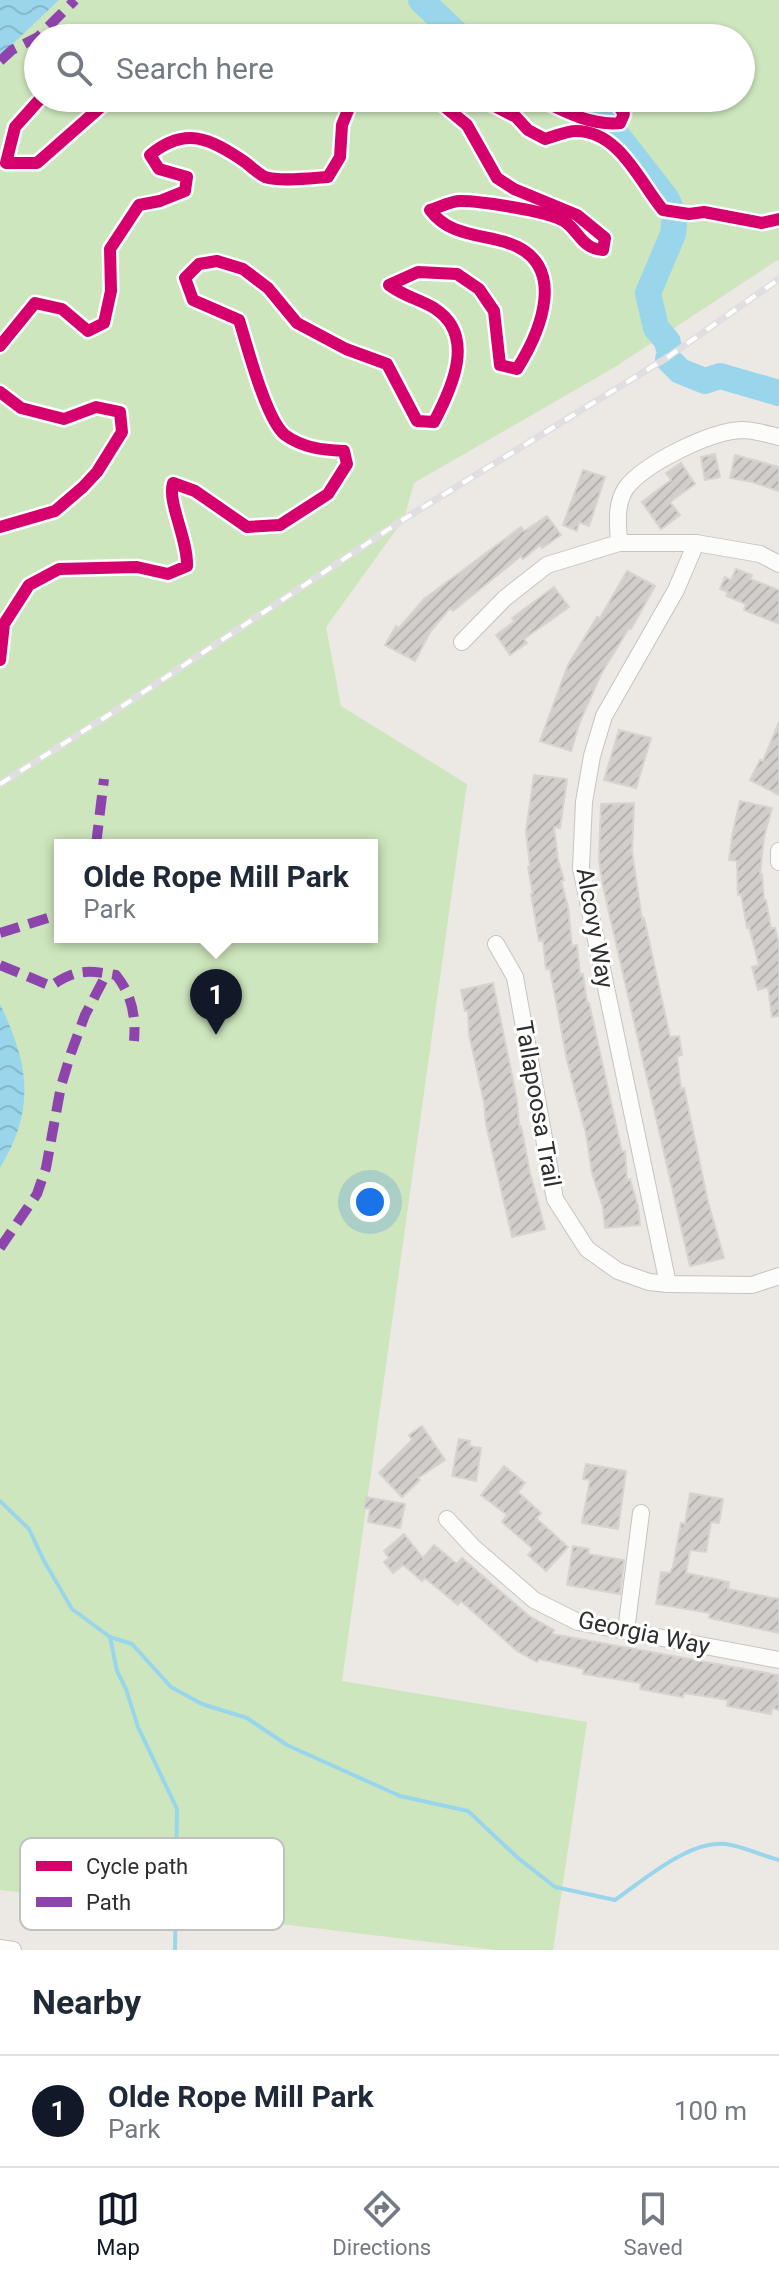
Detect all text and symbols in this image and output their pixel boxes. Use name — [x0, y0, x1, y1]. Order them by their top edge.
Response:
search box — [24, 24, 755, 112]
icon: search — [52, 46, 96, 90]
text: Search here — [116, 51, 274, 86]
popup — [54, 839, 378, 943]
text: Olde Rope Mill Park — [83, 859, 349, 894]
street label: Alcovy Way — [571, 866, 619, 991]
text: Park — [83, 894, 136, 924]
pin: 1 — [190, 969, 242, 1035]
street label: Tallapoosa Trail — [510, 1019, 566, 1189]
your location — [350, 1182, 390, 1222]
street label: Georgia Way — [575, 1605, 713, 1661]
legend — [20, 1838, 284, 1930]
text: Cycle path — [86, 1854, 188, 1879]
text: Path — [86, 1890, 131, 1915]
text: Nearby — [32, 1982, 141, 2022]
text: Olde Rope Mill Park — [108, 2079, 374, 2114]
text: 1 — [51, 2096, 65, 2126]
text: 100 m — [674, 2096, 747, 2126]
text: Park — [108, 2114, 160, 2144]
tab: Map — [96, 2187, 140, 2260]
tab: Directions — [332, 2187, 431, 2260]
tab: Saved — [623, 2187, 683, 2260]

